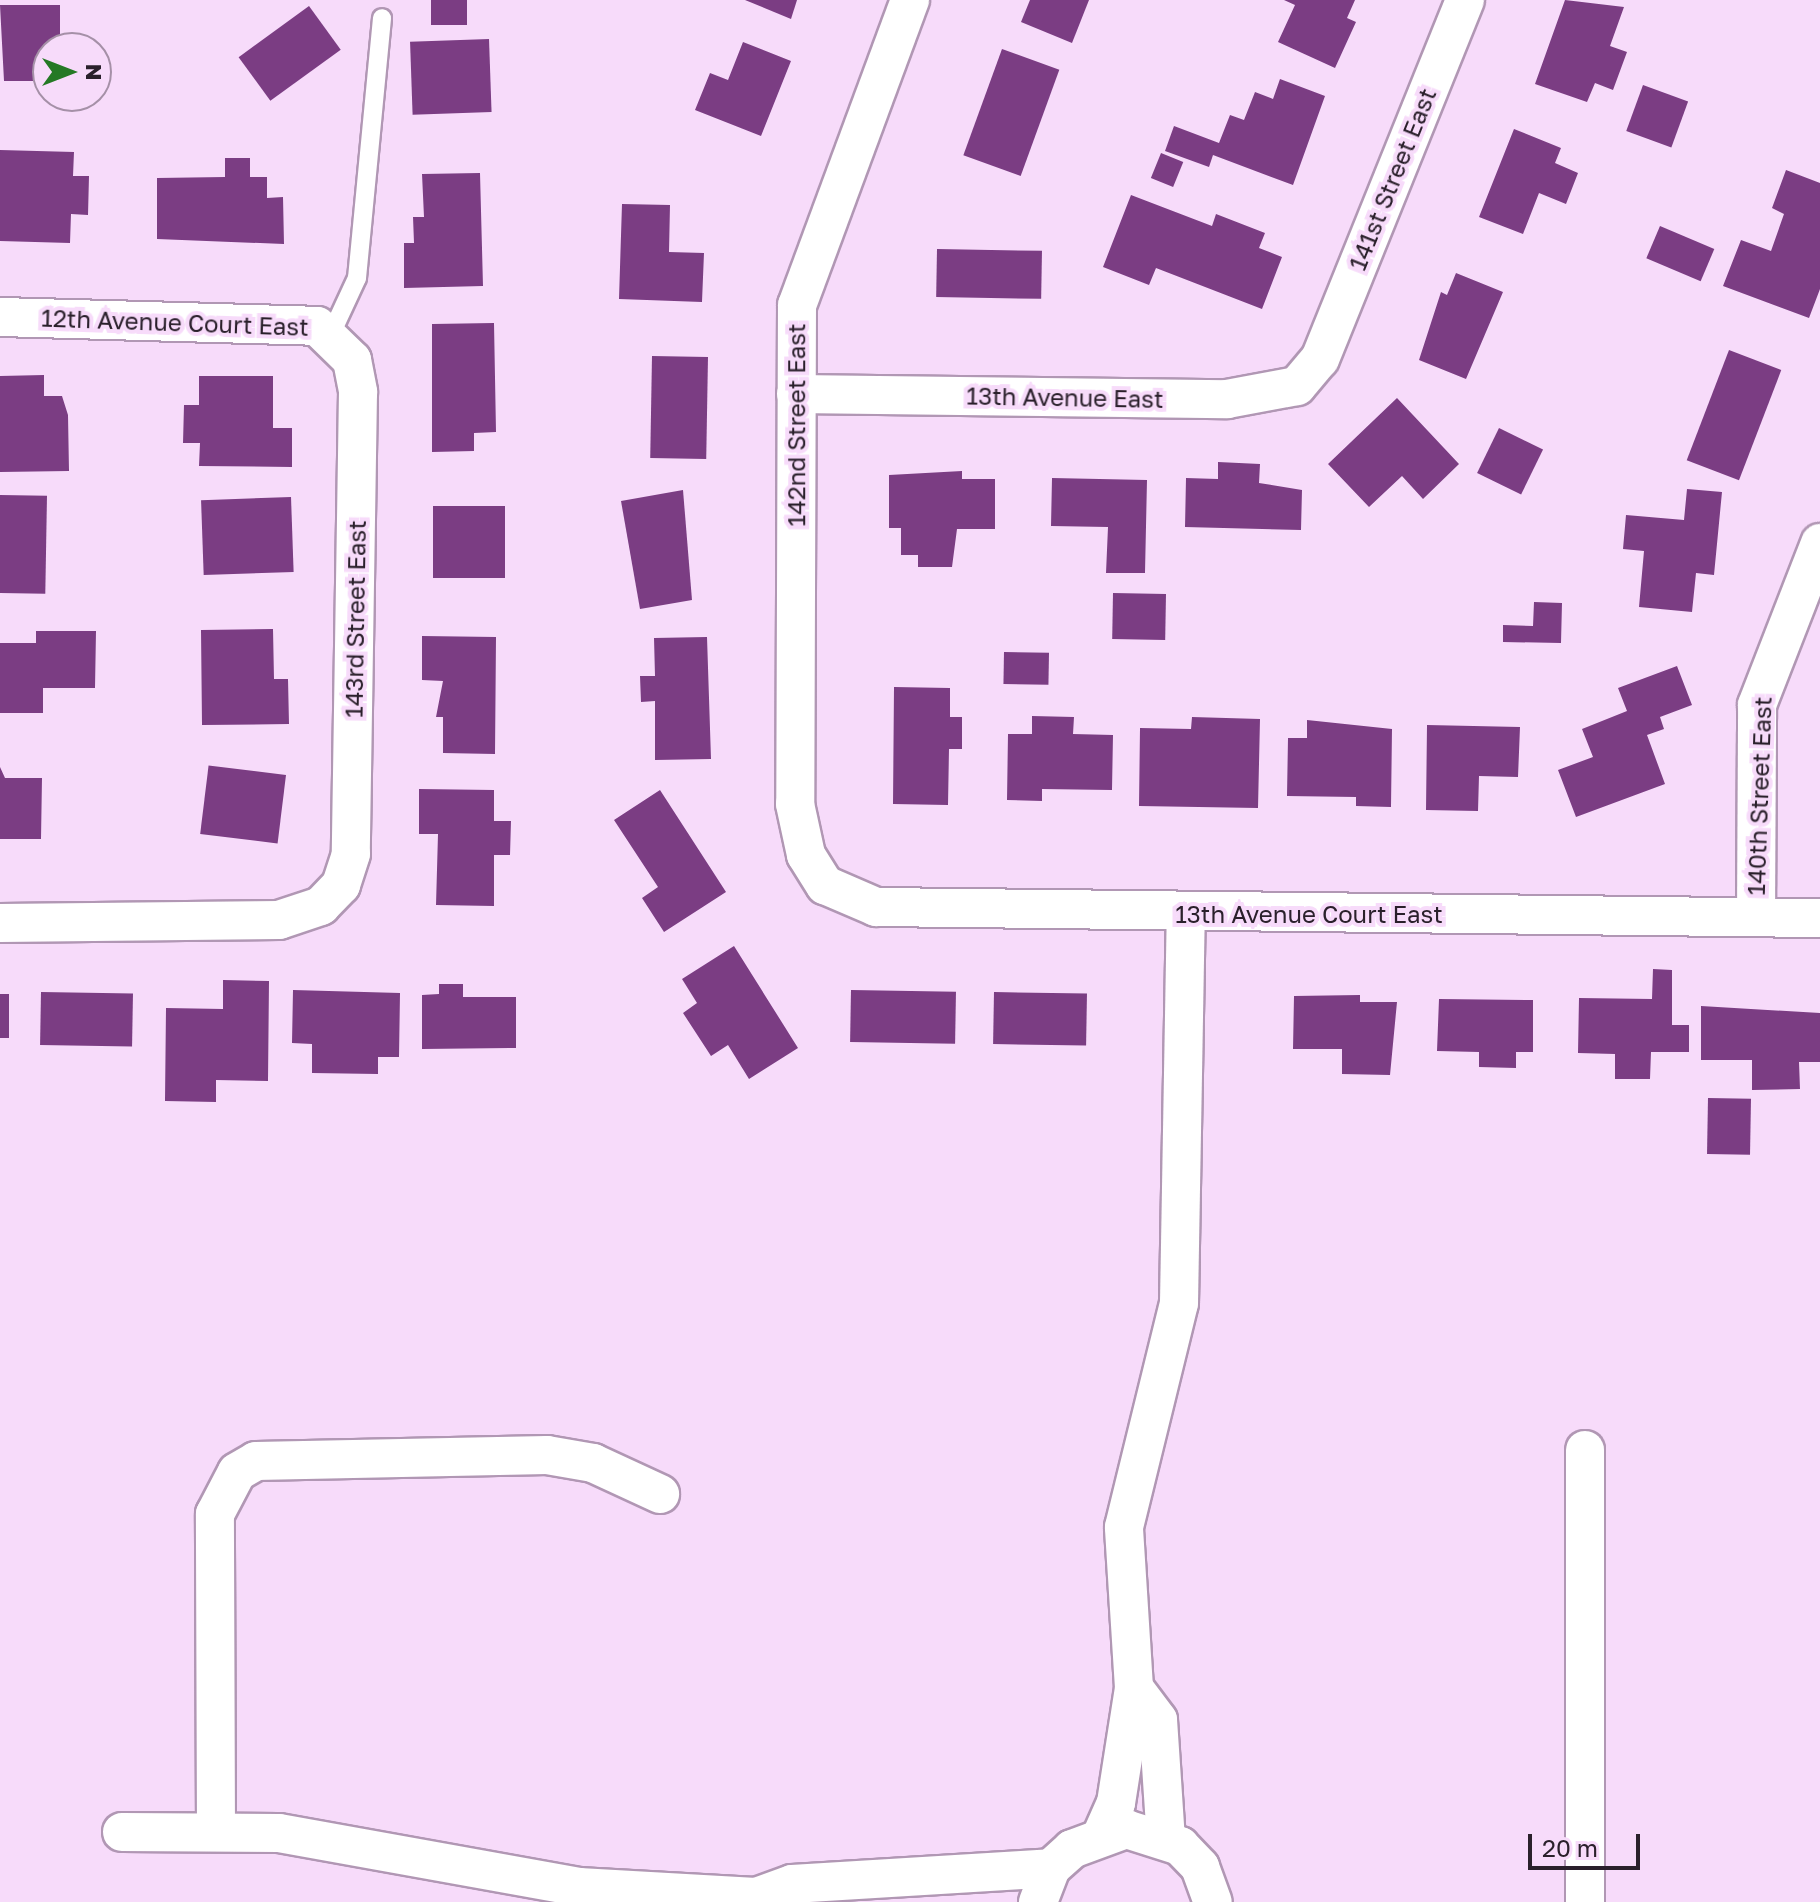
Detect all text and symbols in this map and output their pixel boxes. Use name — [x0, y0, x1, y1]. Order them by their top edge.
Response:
north arrow — [32, 32, 112, 112]
text: N — [81, 64, 108, 80]
street label: 141st Street East — [1342, 84, 1442, 274]
street label: 12th Avenue Court East — [41, 303, 309, 341]
street label: 142nd Street East — [782, 323, 810, 527]
street label: 13th Avenue East — [966, 381, 1164, 413]
street label: 143rd Street East — [339, 520, 371, 718]
street label: 140th Street East — [1741, 696, 1777, 896]
street label: 13th Avenue Court East — [1175, 900, 1443, 928]
scale bar — [1532, 1818, 1644, 1868]
text: 20 m — [1542, 1833, 1598, 1862]

